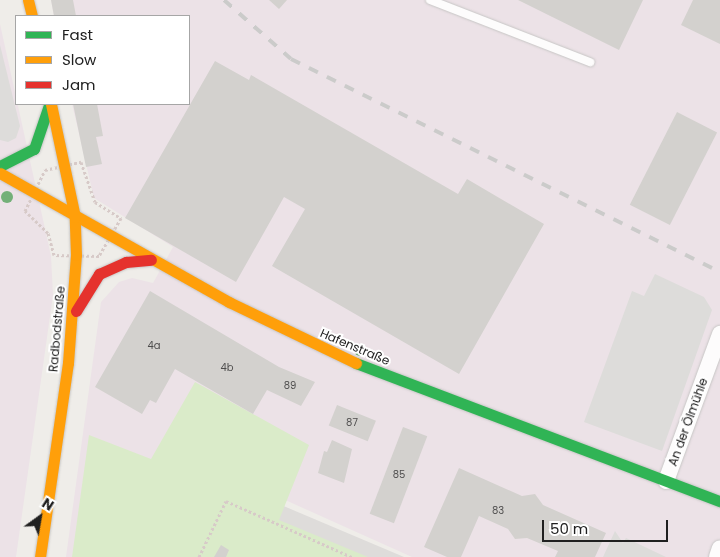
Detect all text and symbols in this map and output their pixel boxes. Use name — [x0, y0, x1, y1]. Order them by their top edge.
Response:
legend — [15, 15, 190, 105]
text: Fast — [62, 24, 93, 45]
text: Slow — [62, 49, 96, 70]
text: Jam — [62, 74, 96, 95]
street label: Radbodstraße — [46, 285, 68, 373]
street label: Hafenstraße — [318, 326, 392, 368]
house number: 4a — [147, 340, 161, 352]
house number: 4b — [220, 362, 234, 374]
street label: An der Ölmühle — [665, 376, 711, 468]
house number: 89 — [284, 380, 296, 392]
house number: 87 — [346, 417, 358, 429]
house number: 85 — [393, 469, 405, 481]
north arrow — [15, 492, 65, 542]
text: N — [38, 493, 58, 516]
house number: 83 — [492, 505, 504, 517]
scale bar — [545, 510, 671, 542]
text: 50 m — [550, 518, 588, 539]

